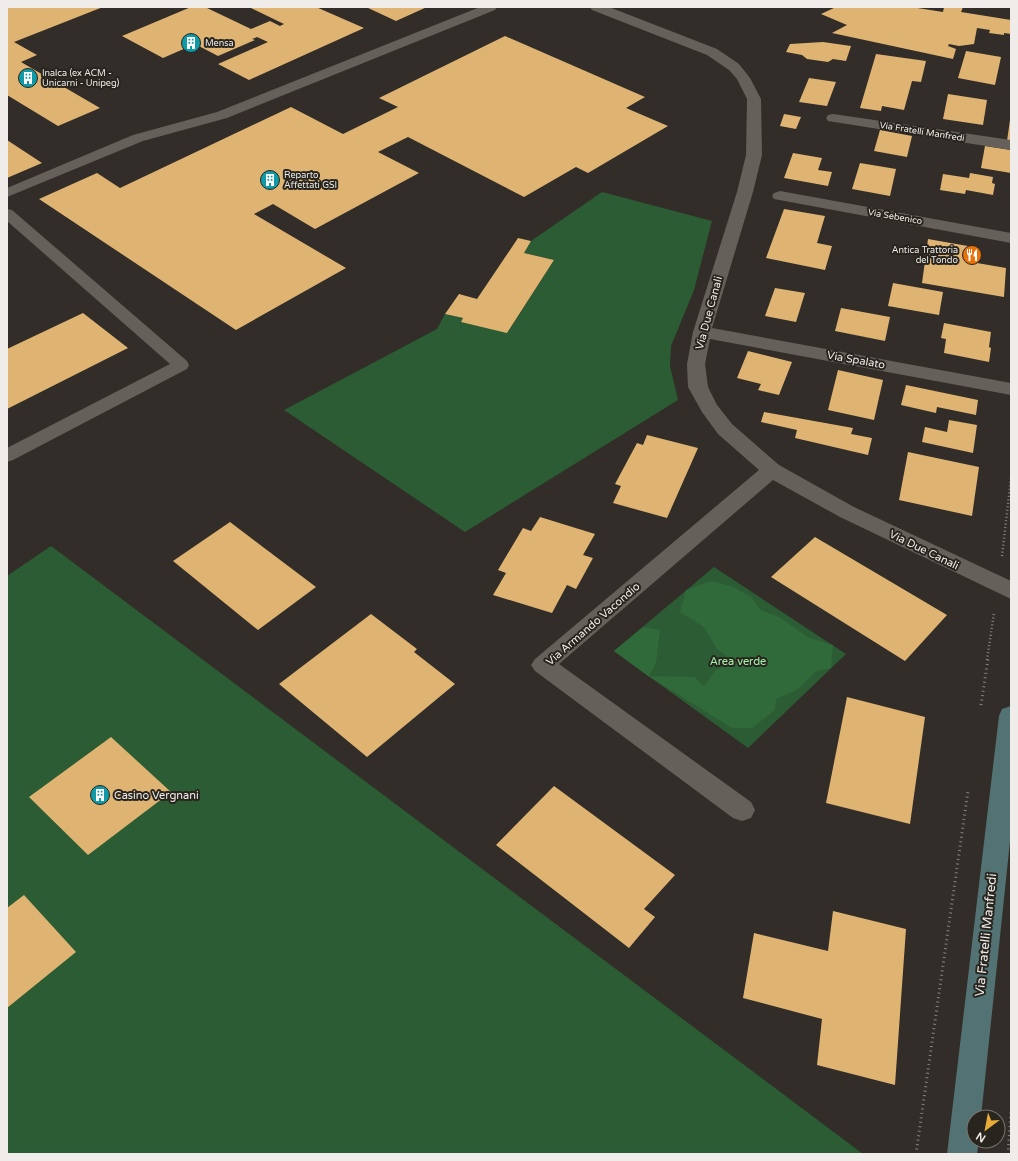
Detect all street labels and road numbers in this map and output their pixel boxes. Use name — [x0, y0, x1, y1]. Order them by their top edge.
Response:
street label: Via Fratelli Manfredi — [879, 120, 965, 144]
street label: Via Sebenico — [867, 207, 924, 227]
street label: Via Due Canali — [693, 275, 725, 351]
street label: Via Spalato — [826, 349, 886, 372]
street label: Via Due Canali — [887, 528, 961, 572]
street label: Via Armando Vacondio — [543, 580, 643, 668]
street label: Via Fratelli Manfredi — [972, 873, 1000, 997]

